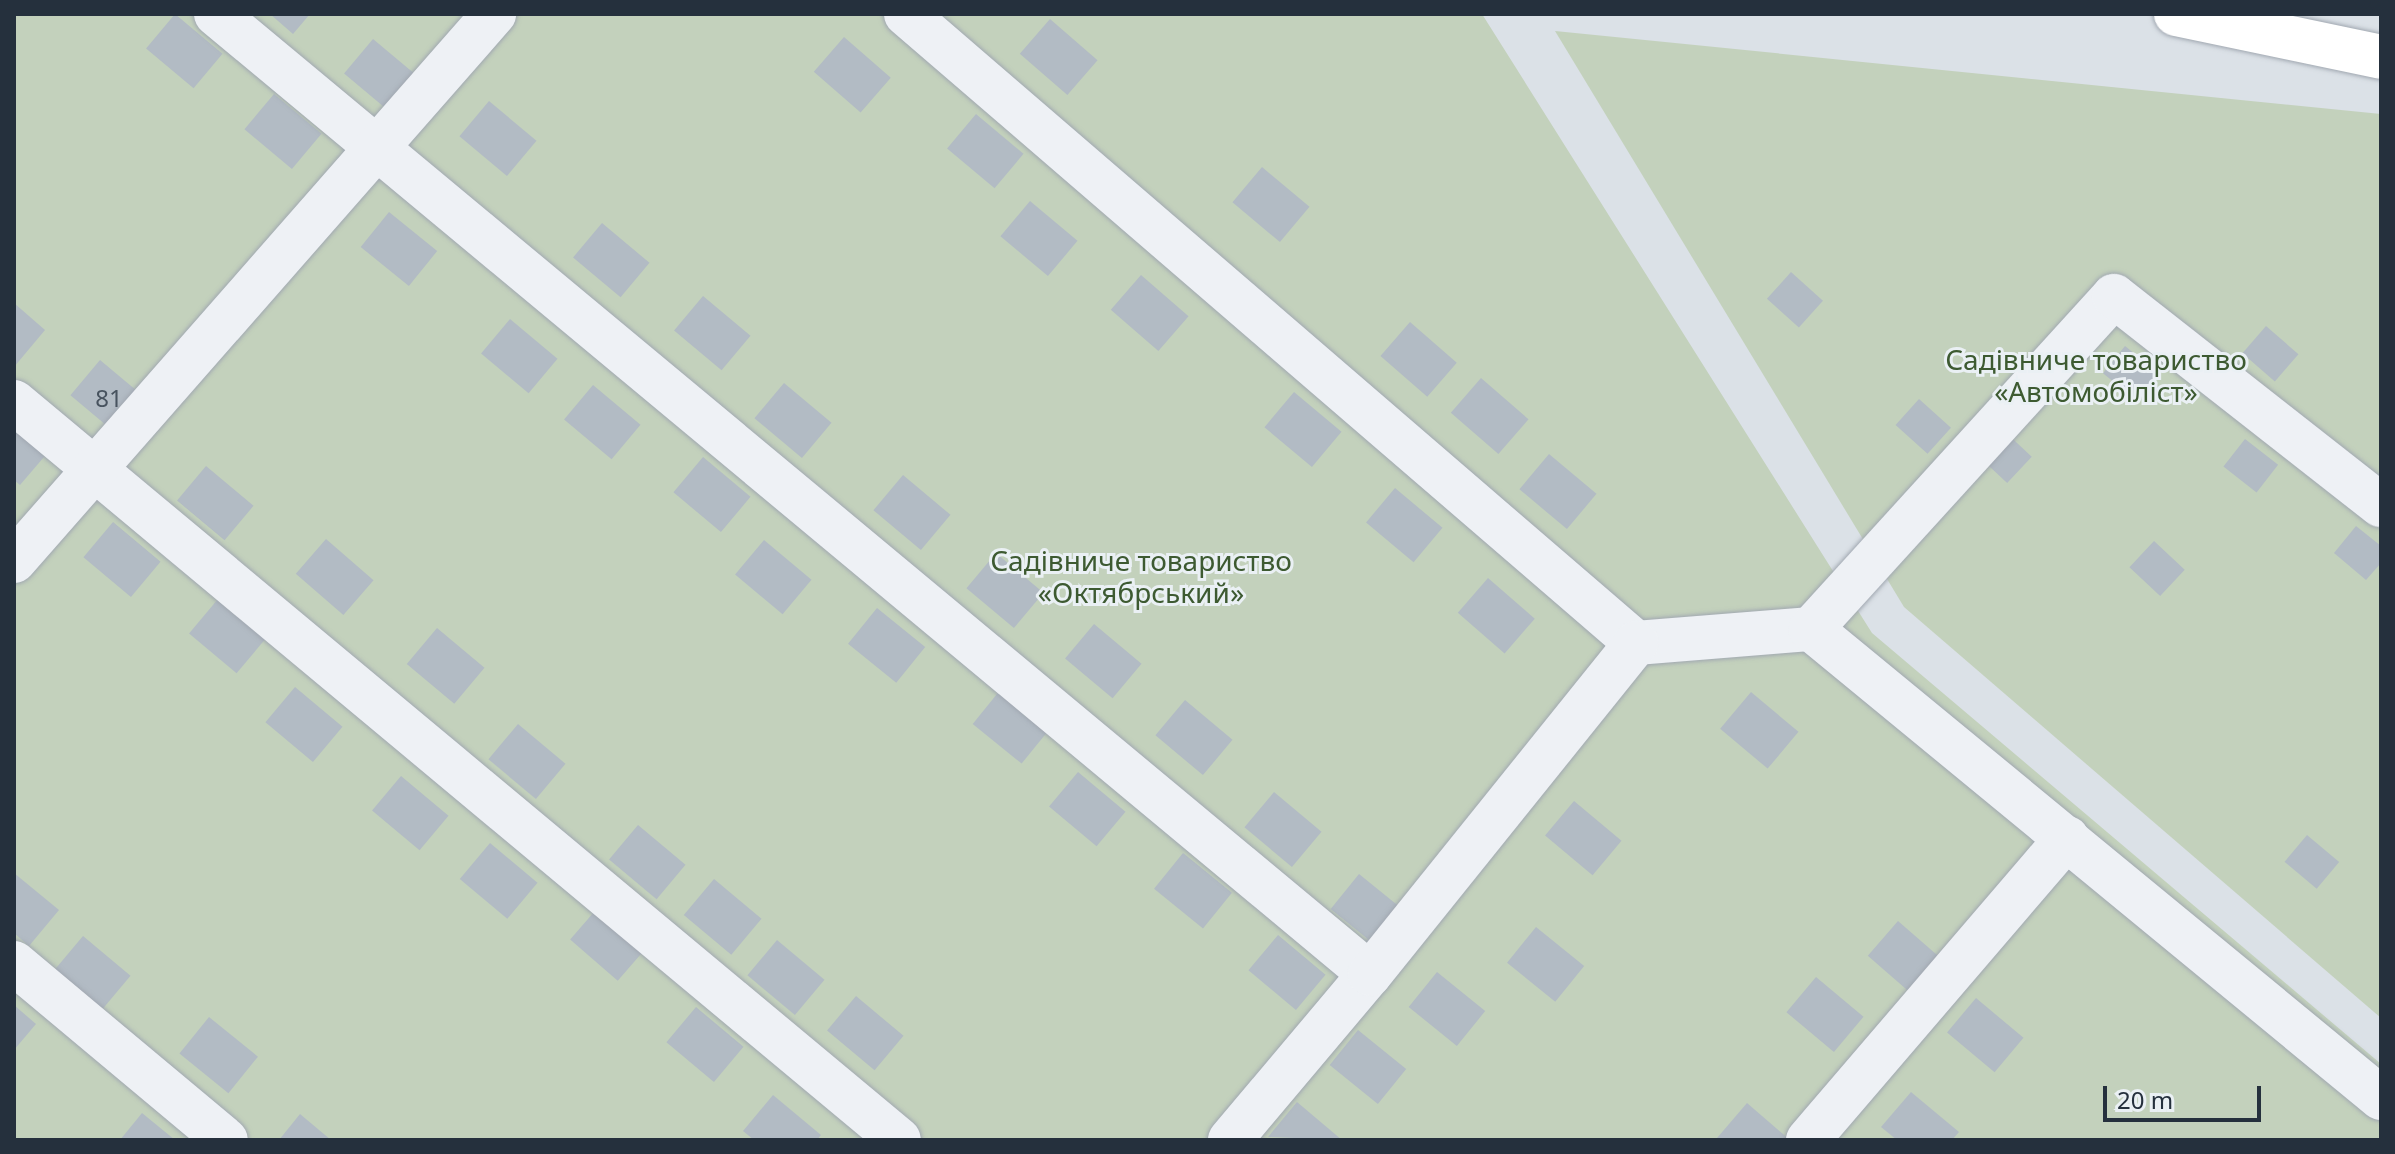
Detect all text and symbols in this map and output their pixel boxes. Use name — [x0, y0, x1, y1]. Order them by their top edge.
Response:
park label: Садівниче товариство «Автомобіліст» — [1945, 342, 2247, 408]
house number: 81 — [95, 384, 123, 412]
park label: Садівниче товариство «Октябрський» — [990, 543, 1292, 609]
scale bar — [2107, 1070, 2265, 1120]
text: 20 m — [2117, 1083, 2173, 1116]

